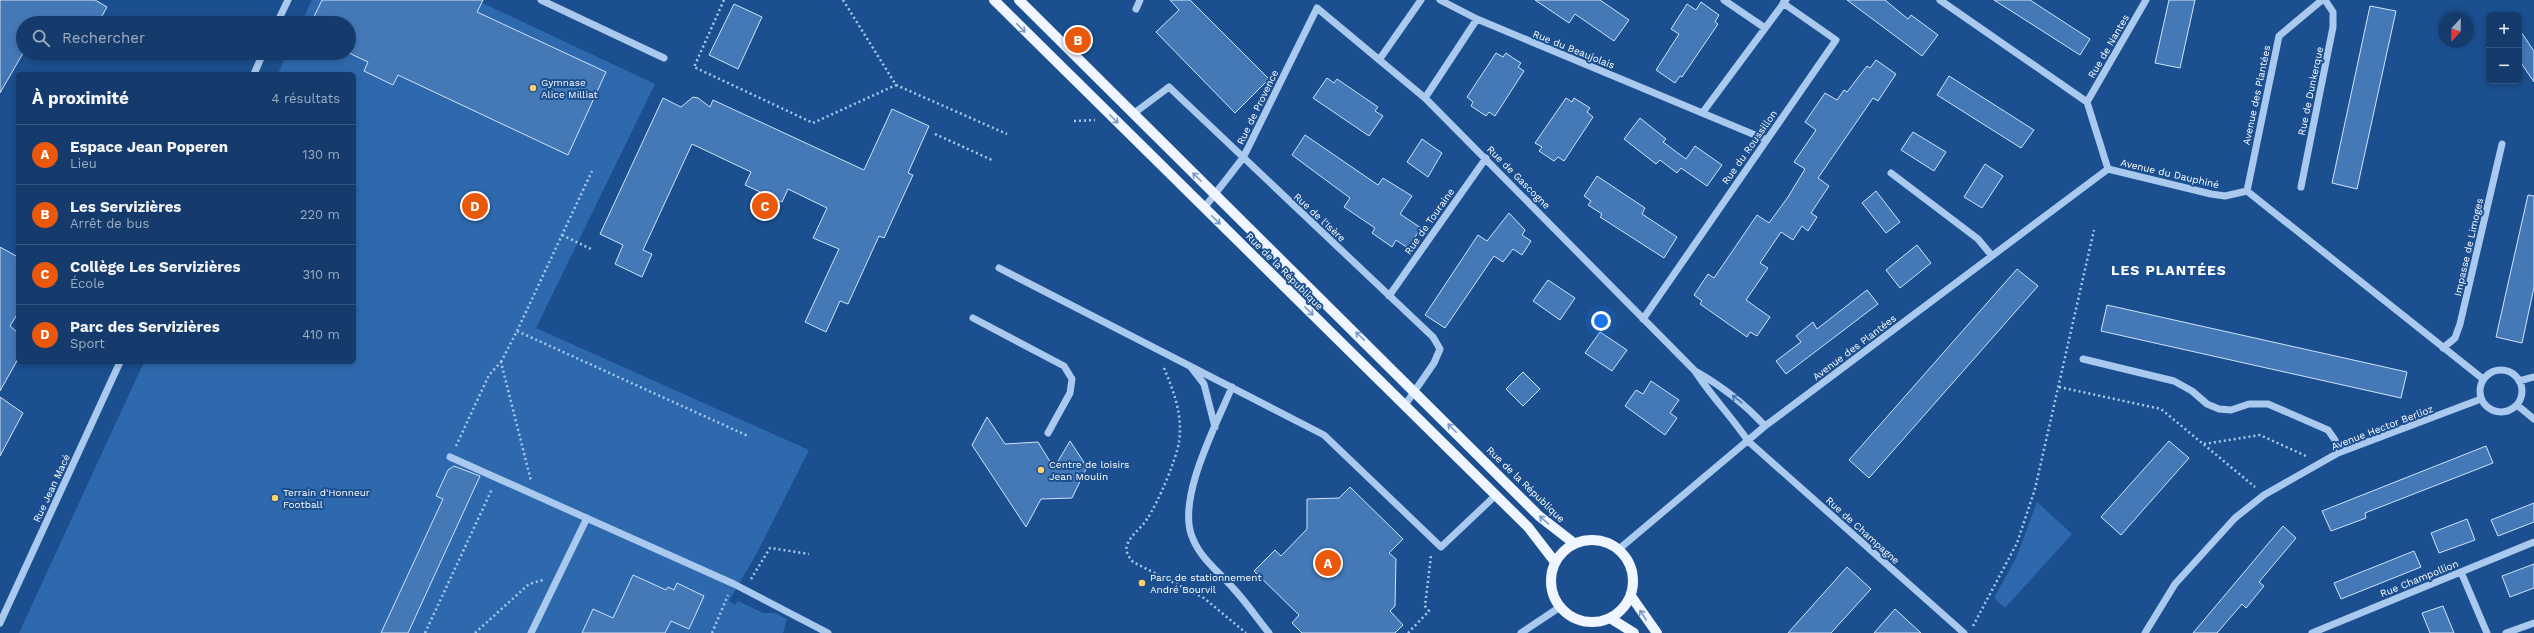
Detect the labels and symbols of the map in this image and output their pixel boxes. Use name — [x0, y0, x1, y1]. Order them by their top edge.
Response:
street label: Rue de Nantes — [2086, 12, 2131, 80]
north arrow — [2438, 12, 2474, 48]
one-way arrow — [1016, 23, 1026, 33]
pin: B — [1065, 25, 1091, 55]
street label: Rue du Beaujolais — [1531, 28, 1616, 71]
street label: Avenue des Plantées — [2241, 44, 2272, 146]
street label: Rue de Dunkerque — [2296, 46, 2325, 136]
street label: Rue de Provence — [1235, 68, 1280, 146]
place label: Gymnase Alice Milliat — [541, 77, 599, 100]
marker: Gymnase Alice Milliat — [528, 83, 538, 93]
street label: Rue du Roussillon — [1720, 108, 1779, 186]
one-way arrow — [1109, 114, 1119, 124]
street label: Rue de Gascogne — [1485, 144, 1553, 211]
street label: Avenue du Dauphiné — [2120, 157, 2220, 190]
one-way arrow — [1192, 172, 1202, 182]
street label: Rue de Touraine — [1402, 186, 1457, 257]
pin: D — [462, 191, 488, 221]
pin: C — [752, 191, 778, 221]
street label: Rue de l'Isère — [1292, 191, 1348, 244]
street label: Impasse de Limoges — [2452, 197, 2485, 297]
one-way arrow — [1211, 215, 1221, 225]
street label: Rue de la République — [1244, 231, 1326, 312]
district label: LES PLANTÉES — [2111, 262, 2227, 278]
one-way arrow — [1304, 306, 1314, 316]
your location — [1591, 311, 1611, 331]
street label: Avenue des Plantées — [1810, 312, 1898, 382]
one-way arrow — [1355, 332, 1365, 341]
one-way arrow — [1732, 395, 1743, 403]
street label: Avenue Hector Berlioz — [2330, 403, 2435, 452]
one-way arrow — [1447, 423, 1457, 433]
street label: Rue de la République — [1484, 444, 1567, 525]
street label: Rue Jean Macé — [31, 452, 72, 524]
place label: Centre de loisirs Jean Moulin — [1049, 459, 1129, 482]
marker: Centre de loisirs Jean Moulin — [1036, 465, 1046, 475]
place label: Terrain d'Honneur Football — [283, 487, 370, 510]
marker: Terrain d'Honneur Football — [270, 493, 280, 503]
street label: Rue de Champagne — [1824, 495, 1902, 566]
one-way arrow — [1539, 516, 1549, 525]
pin: A — [1315, 548, 1341, 578]
street label: Rue Champollion — [2378, 558, 2460, 599]
place label: Parc de stationnement André Bourvil — [1150, 572, 1262, 595]
marker: Parc de stationnement André Bourvil — [1137, 578, 1147, 588]
one-way arrow — [1639, 610, 1647, 621]

